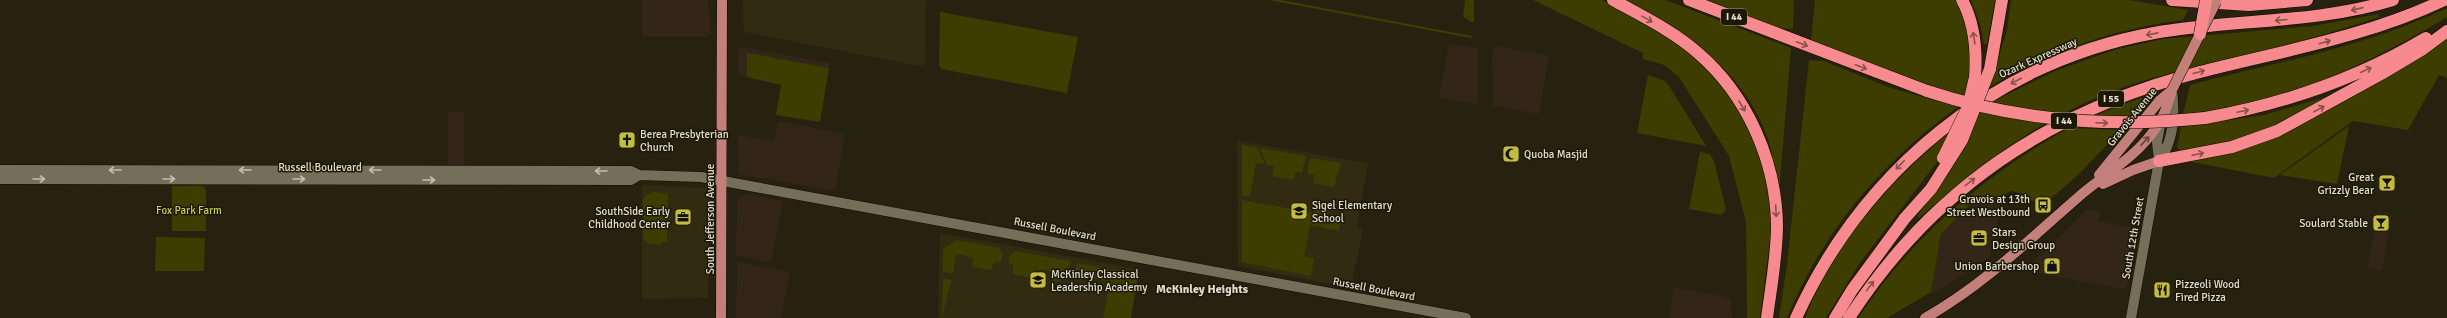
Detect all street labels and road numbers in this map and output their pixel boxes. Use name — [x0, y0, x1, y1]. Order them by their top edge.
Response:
road number: I 44 — [1721, 9, 1747, 25]
street label: Ozark Expressway — [1997, 35, 2080, 81]
street label: Gravois Avenue — [2104, 85, 2160, 149]
road number: I 55 — [2098, 91, 2124, 107]
road number: I 44 — [2051, 113, 2077, 129]
street label: Russell Boulevard — [278, 161, 362, 174]
street label: South Jefferson Avenue — [704, 164, 717, 274]
street label: South 12th Street — [2119, 196, 2147, 280]
street label: Russell Boulevard — [1013, 215, 1097, 243]
street label: Russell Boulevard — [1332, 275, 1416, 303]

